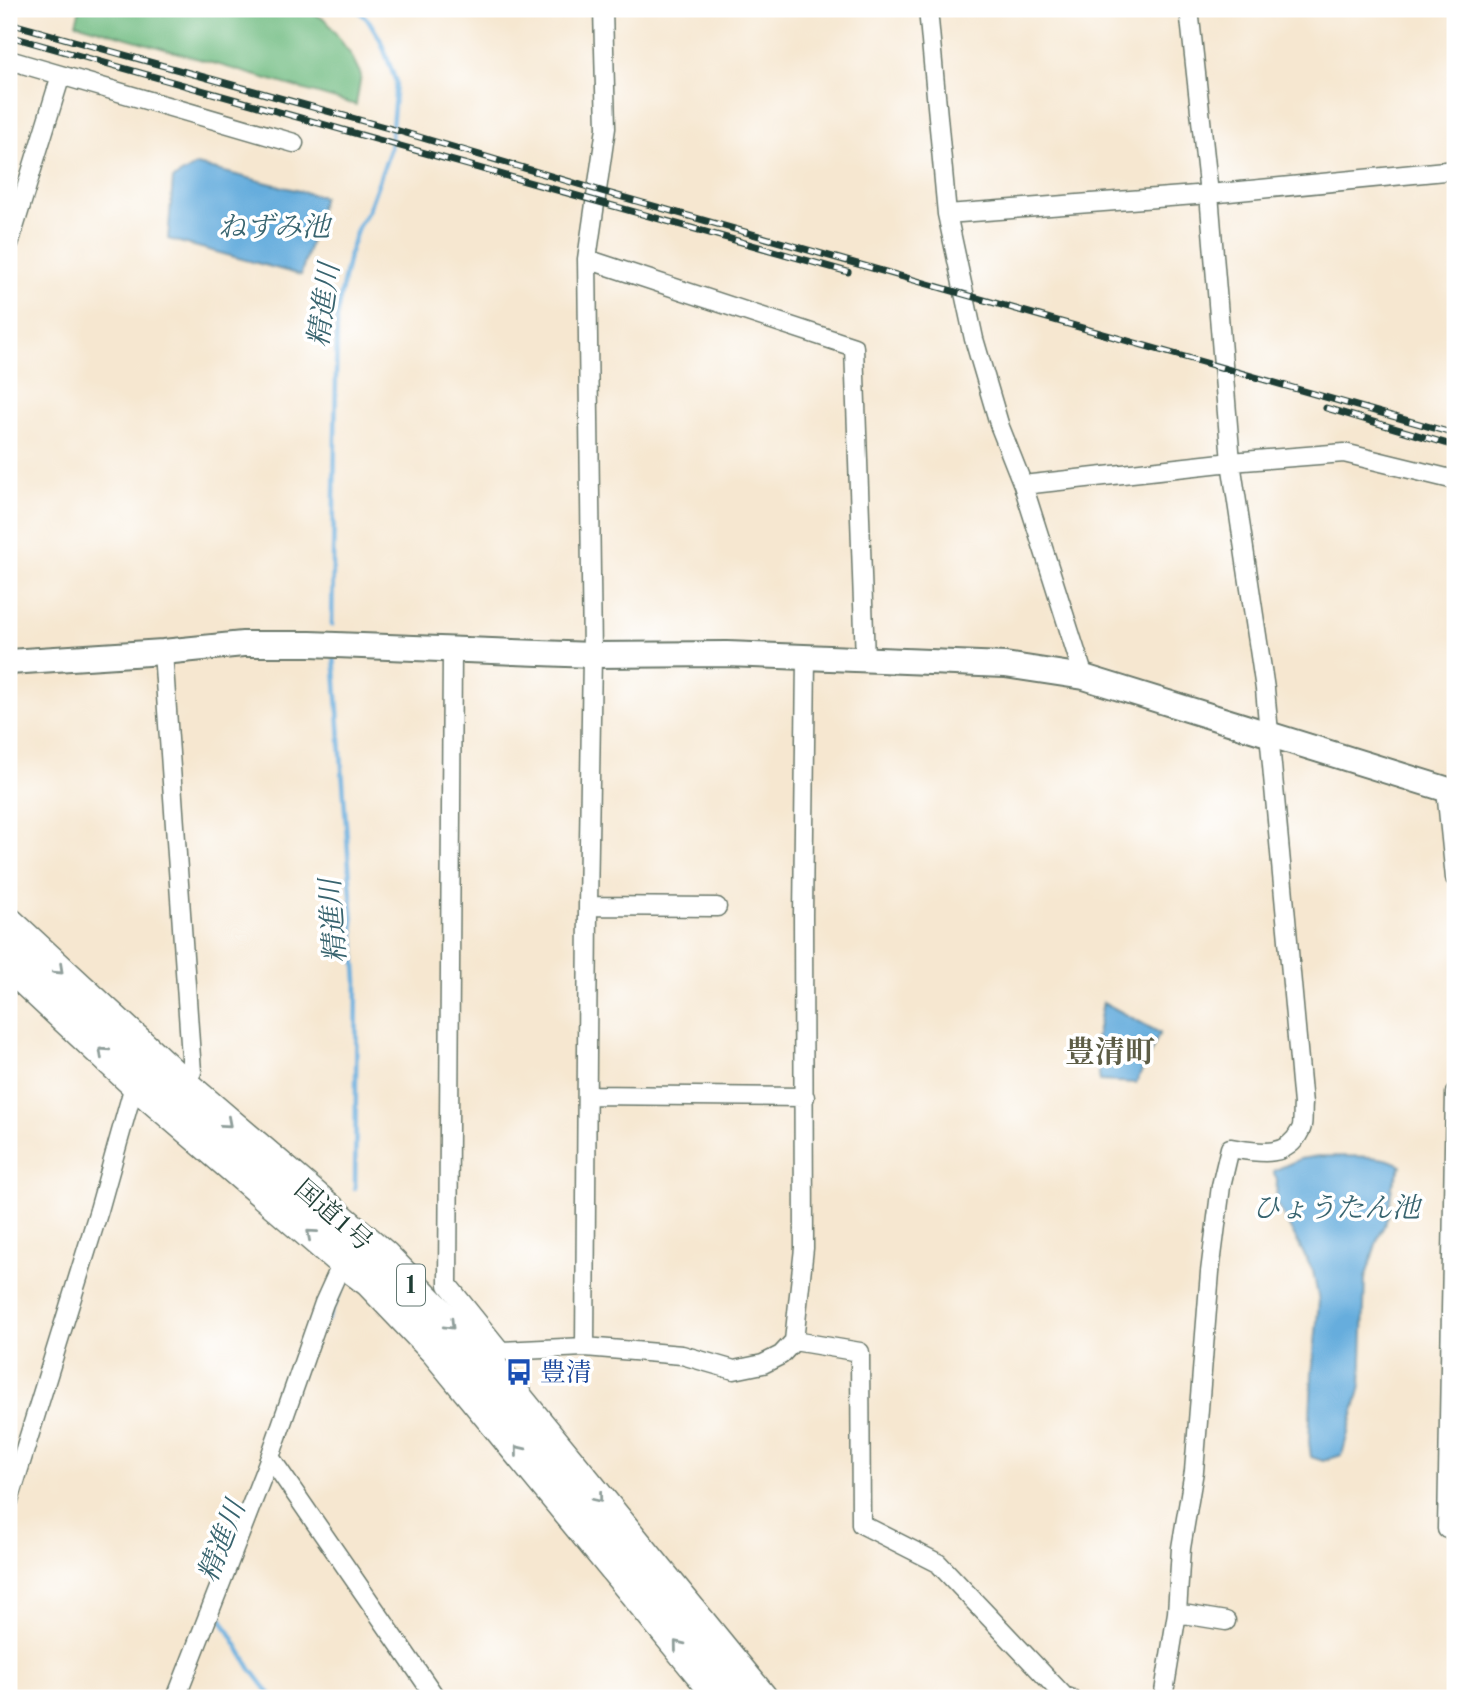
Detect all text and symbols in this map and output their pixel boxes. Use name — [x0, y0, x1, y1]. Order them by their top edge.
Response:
water label: ねずみ池 — [218, 212, 333, 243]
water label: 精進川 — [303, 258, 346, 349]
water label: 精進川 — [315, 875, 352, 964]
one-way arrow — [51, 962, 64, 974]
district label: 豊清町 — [1065, 1036, 1155, 1069]
one-way arrow — [98, 1047, 111, 1060]
one-way arrow — [219, 1115, 232, 1127]
street label: 国道1号 — [289, 1175, 378, 1257]
water label: ひょうたん池 — [1252, 1193, 1423, 1224]
one-way arrow — [306, 1230, 319, 1242]
road number: 1 — [397, 1265, 425, 1306]
one-way arrow — [442, 1316, 455, 1329]
bus stop icon: 豊清 — [504, 1357, 534, 1387]
place label: 豊清 — [540, 1359, 592, 1387]
one-way arrow — [515, 1446, 527, 1459]
one-way arrow — [589, 1490, 602, 1502]
water label: 精進川 — [193, 1494, 253, 1586]
one-way arrow — [674, 1641, 687, 1653]

